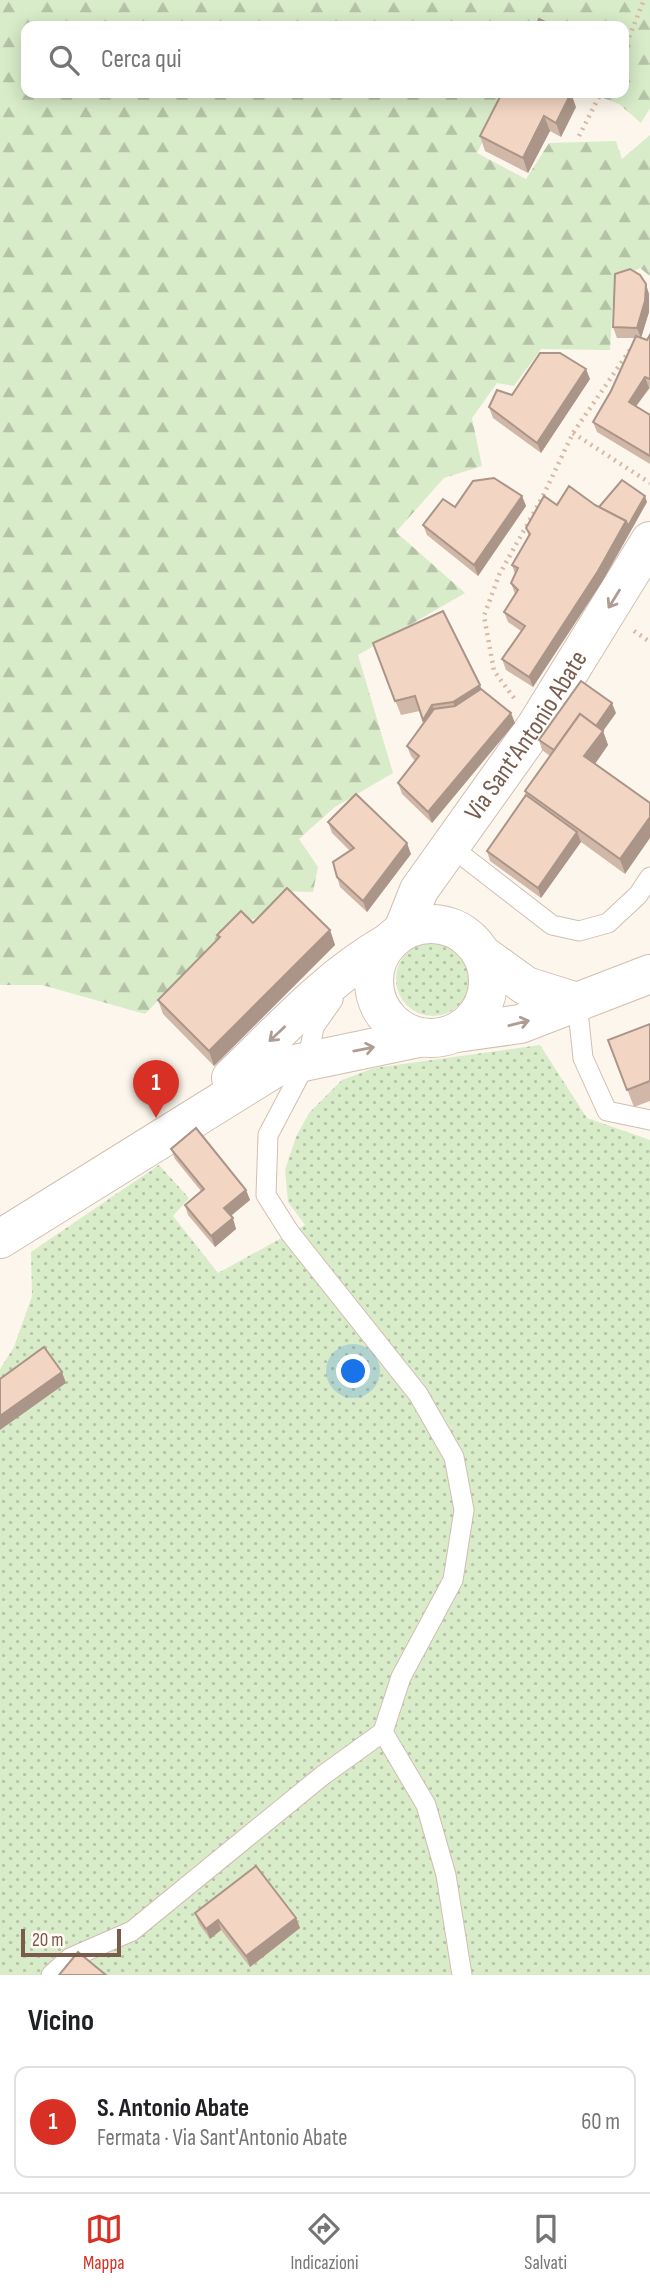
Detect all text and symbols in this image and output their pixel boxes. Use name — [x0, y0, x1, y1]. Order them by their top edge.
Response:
search box — [21, 21, 629, 98]
icon: search — [45, 41, 83, 79]
text: Cerca qui — [101, 44, 182, 75]
one-way arrow — [607, 588, 621, 608]
street label: Via Sant'Antonio Abate — [458, 645, 594, 827]
one-way arrow — [507, 1016, 530, 1029]
one-way arrow — [269, 1025, 286, 1042]
one-way arrow — [352, 1041, 375, 1055]
pin: 1 — [133, 1060, 179, 1118]
your location — [336, 1354, 370, 1388]
scale bar — [21, 1926, 121, 1958]
text: 20 m — [32, 1929, 64, 1952]
text: Vicino — [28, 2003, 94, 2039]
text: S. Antonio Abate — [97, 2093, 249, 2124]
text: 1 — [48, 2108, 58, 2136]
text: 60 m — [581, 2108, 620, 2136]
text: Fermata · Via Sant'Antonio Abate — [97, 2124, 348, 2152]
tab: Mappa — [83, 2210, 125, 2275]
tab: Indicazioni — [290, 2210, 358, 2275]
tab: Salvati — [524, 2210, 567, 2275]

